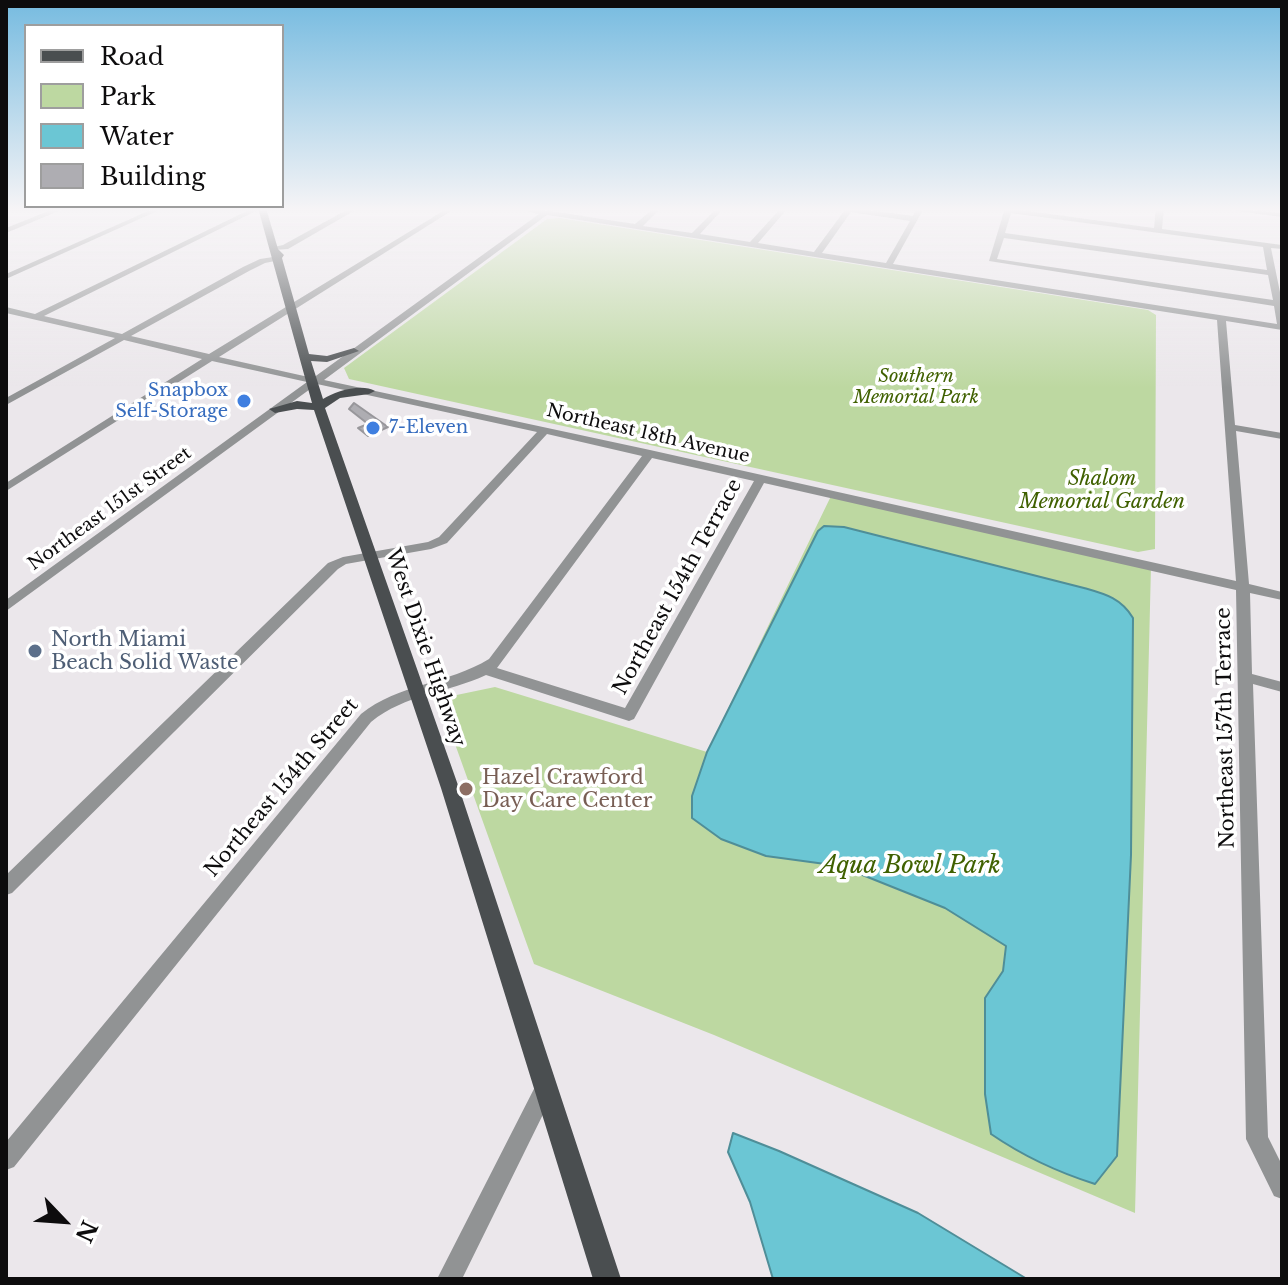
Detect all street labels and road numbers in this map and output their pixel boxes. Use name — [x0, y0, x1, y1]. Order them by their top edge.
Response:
street label: Northeast 18th Avenue — [544, 400, 752, 468]
street label: Northeast 151st Street — [24, 443, 196, 575]
street label: Northeast 154th Terrace — [609, 475, 747, 699]
street label: West Dixie Highway — [380, 546, 470, 750]
street label: Northeast 157th Terrace — [1212, 607, 1240, 849]
street label: Northeast 154th Street — [200, 694, 364, 882]

